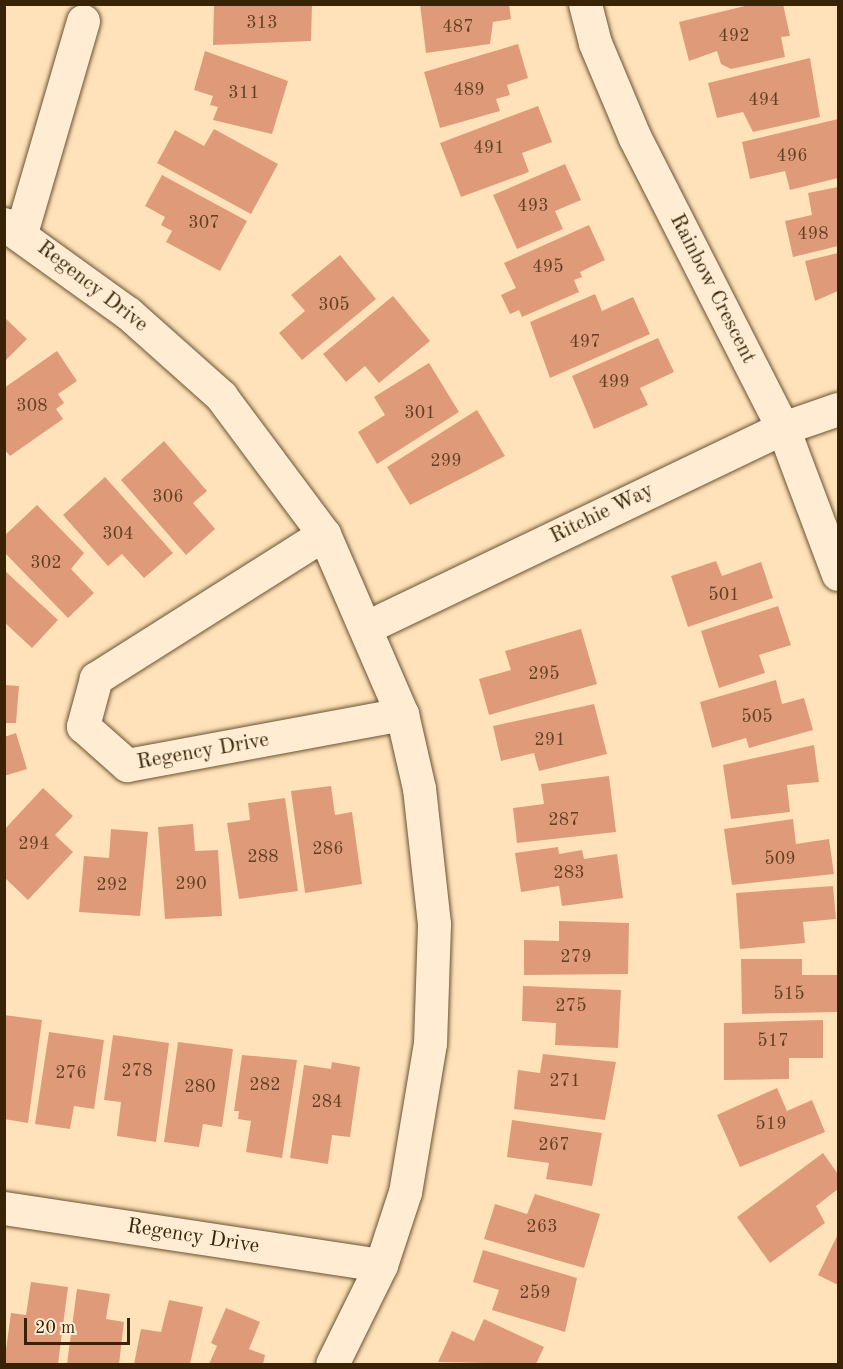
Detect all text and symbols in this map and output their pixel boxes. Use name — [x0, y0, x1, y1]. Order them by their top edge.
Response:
house number: 313 — [246, 12, 278, 34]
house number: 487 — [442, 16, 474, 38]
house number: 492 — [718, 25, 750, 47]
house number: 489 — [453, 79, 485, 101]
house number: 311 — [228, 82, 260, 104]
house number: 494 — [748, 89, 780, 111]
house number: 491 — [473, 137, 505, 159]
house number: 496 — [776, 145, 808, 167]
house number: 493 — [517, 195, 549, 217]
street label: Rainbow Crescent — [663, 210, 761, 368]
house number: 307 — [188, 212, 220, 234]
house number: 498 — [797, 223, 829, 245]
street label: Regency Drive — [32, 236, 152, 338]
house number: 495 — [532, 256, 564, 278]
house number: 305 — [318, 294, 350, 316]
house number: 497 — [569, 331, 601, 353]
house number: 499 — [598, 371, 630, 393]
house number: 308 — [16, 395, 48, 417]
house number: 301 — [404, 402, 436, 424]
house number: 299 — [430, 450, 462, 472]
street label: Ritchie Way — [546, 478, 658, 550]
house number: 306 — [152, 486, 184, 508]
house number: 304 — [102, 523, 134, 545]
house number: 302 — [30, 552, 62, 574]
house number: 501 — [708, 584, 740, 606]
house number: 295 — [528, 663, 560, 685]
house number: 505 — [741, 706, 773, 728]
street label: Regency Drive — [135, 728, 271, 776]
house number: 291 — [534, 729, 566, 751]
house number: 287 — [548, 809, 580, 831]
house number: 294 — [18, 833, 50, 855]
house number: 286 — [312, 838, 344, 860]
house number: 288 — [247, 846, 279, 868]
house number: 509 — [764, 848, 796, 870]
house number: 283 — [553, 862, 585, 884]
house number: 290 — [175, 873, 207, 895]
house number: 292 — [96, 874, 128, 896]
house number: 279 — [560, 946, 592, 968]
house number: 515 — [773, 983, 805, 1005]
house number: 275 — [555, 995, 587, 1017]
house number: 517 — [757, 1030, 789, 1052]
house number: 278 — [121, 1060, 153, 1082]
house number: 276 — [55, 1062, 87, 1084]
house number: 271 — [549, 1070, 581, 1092]
house number: 282 — [249, 1074, 281, 1096]
house number: 280 — [184, 1076, 216, 1098]
house number: 284 — [311, 1091, 343, 1113]
house number: 519 — [755, 1113, 787, 1135]
house number: 267 — [538, 1134, 570, 1156]
street label: Regency Drive — [125, 1214, 261, 1260]
house number: 263 — [526, 1216, 558, 1238]
house number: 259 — [519, 1282, 551, 1304]
scale bar — [27, 1306, 134, 1344]
text: 20 m — [35, 1319, 75, 1337]

